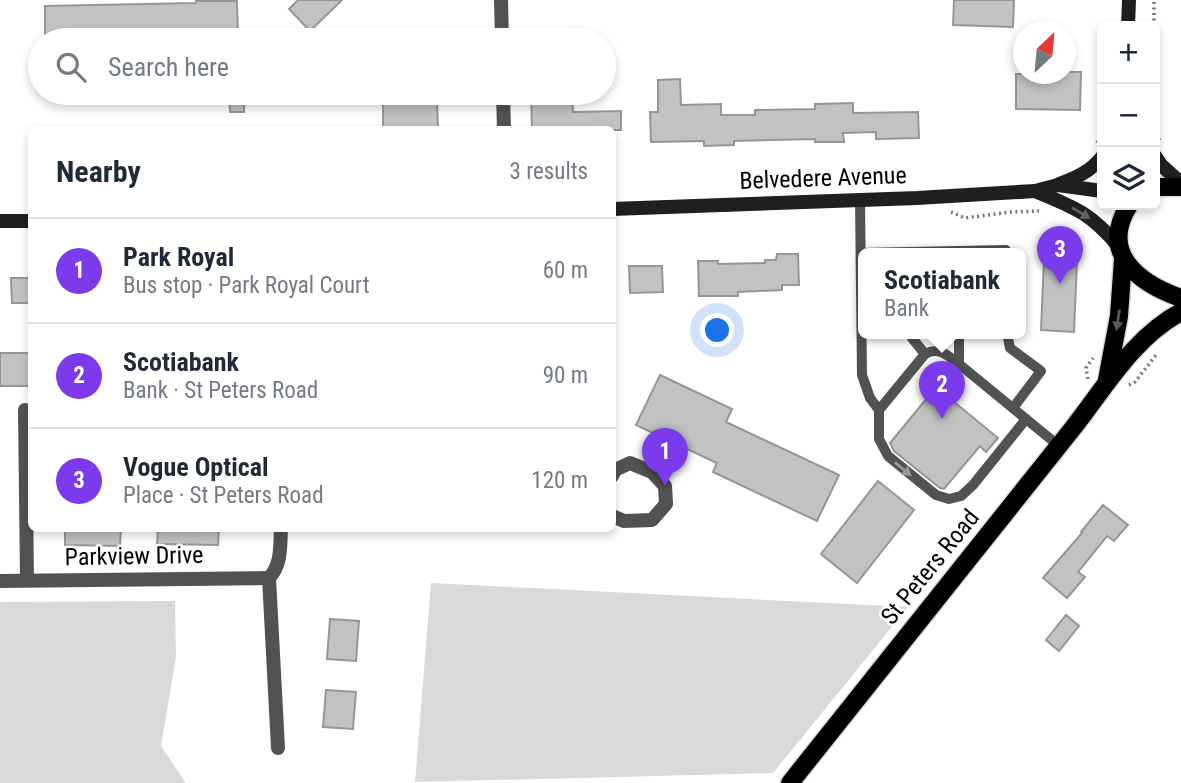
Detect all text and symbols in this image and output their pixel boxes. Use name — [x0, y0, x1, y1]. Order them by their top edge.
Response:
north arrow — [1013, 21, 1076, 84]
map controls — [1097, 21, 1160, 210]
button: + — [1097, 21, 1160, 84]
search box — [28, 28, 616, 105]
icon: search — [52, 48, 90, 86]
text: Search here — [108, 52, 229, 82]
button: − — [1097, 84, 1160, 147]
button: layers — [1097, 147, 1160, 210]
text: Nearby — [56, 154, 141, 189]
text: 3 results — [510, 158, 588, 185]
street label: Belvedere Avenue — [739, 161, 907, 195]
one-way arrow — [1072, 206, 1091, 219]
pin: 3 — [1037, 226, 1083, 284]
text: Park Royal — [123, 242, 234, 272]
popup — [858, 248, 1026, 339]
text: 1 — [73, 257, 85, 284]
text: 60 m — [543, 257, 588, 284]
text: Scotiabank — [884, 265, 1000, 295]
text: Bus stop · Park Royal Court — [123, 272, 370, 299]
text: Bank — [884, 295, 929, 322]
one-way arrow — [1113, 310, 1124, 332]
your location — [700, 313, 734, 347]
text: Scotiabank — [123, 347, 239, 377]
pin: 2 — [919, 361, 965, 419]
text: 2 — [73, 362, 85, 389]
text: 90 m — [543, 362, 588, 389]
text: Bank · St Peters Road — [123, 377, 318, 404]
pin: 1 — [642, 428, 688, 486]
text: Vogue Optical — [123, 452, 269, 482]
one-way arrow — [894, 461, 912, 476]
text: 3 — [73, 467, 85, 494]
text: 120 m — [531, 467, 588, 494]
text: Place · St Peters Road — [123, 482, 324, 509]
street label: St Peters Road — [875, 504, 985, 630]
street label: Parkview Drive — [64, 541, 204, 571]

